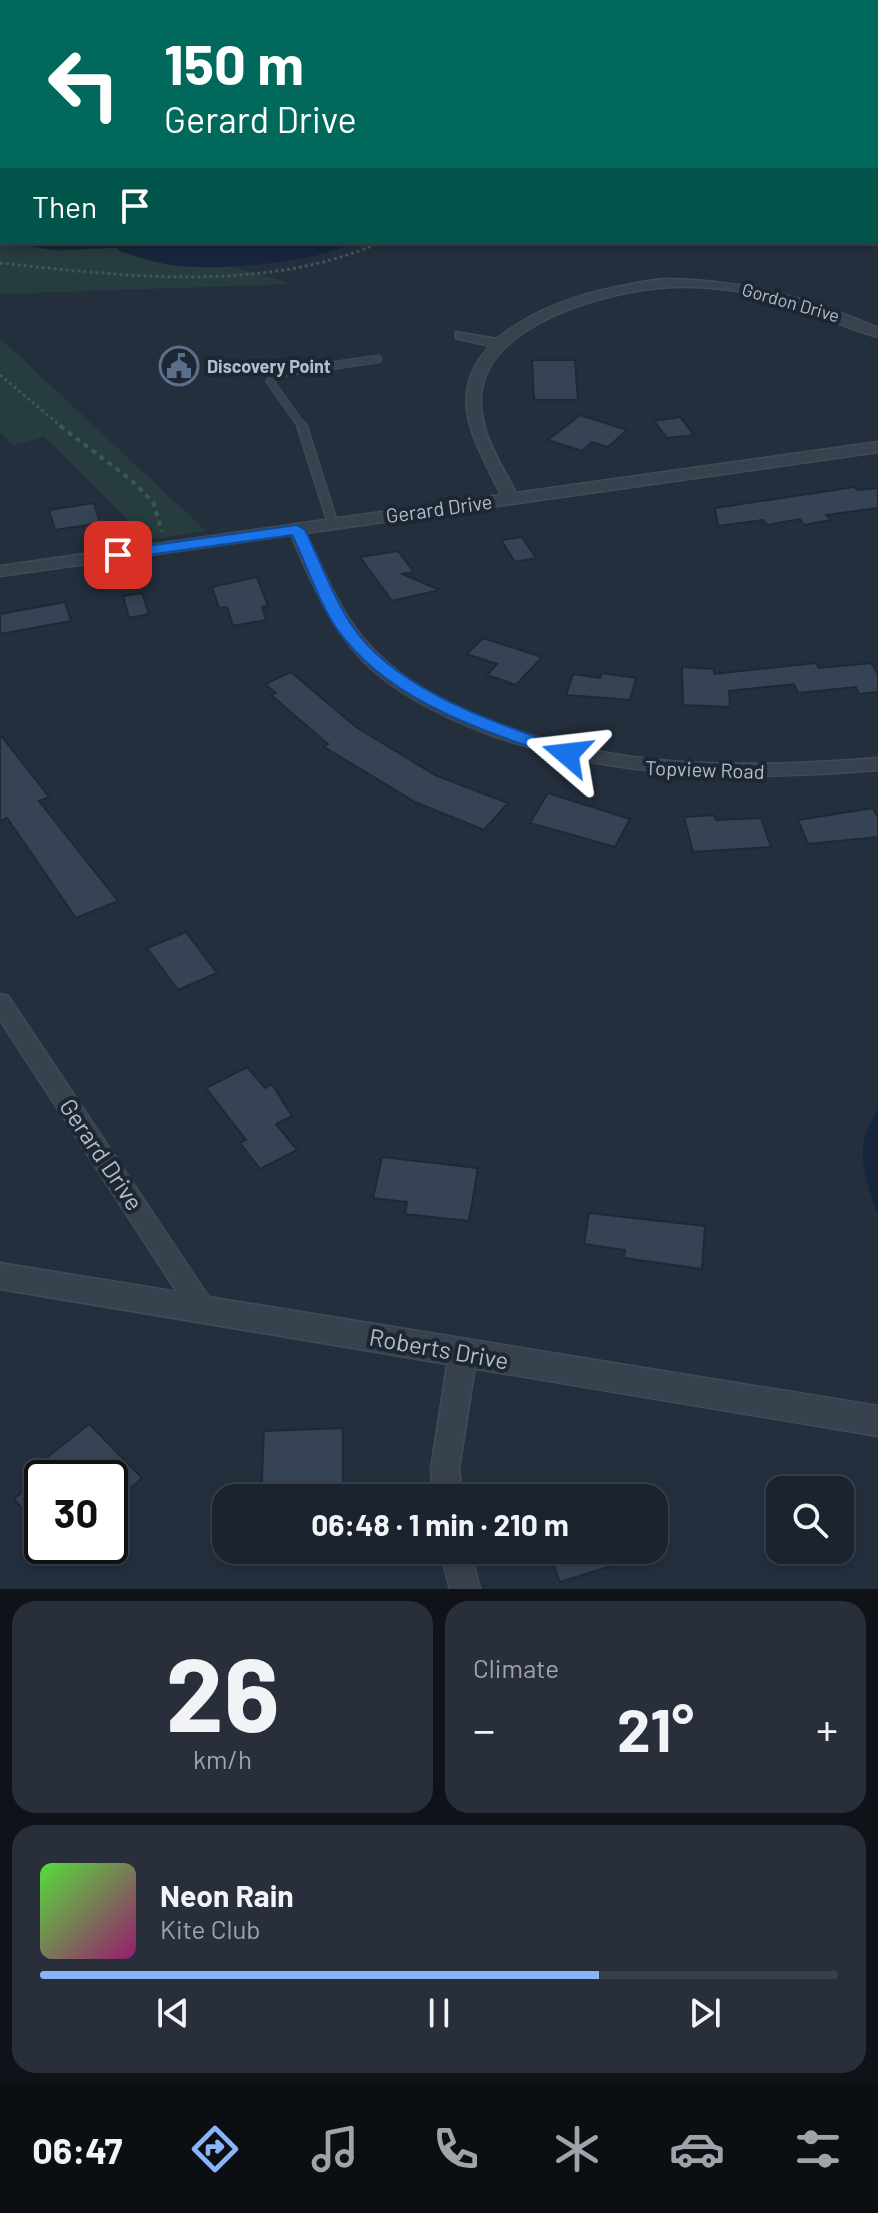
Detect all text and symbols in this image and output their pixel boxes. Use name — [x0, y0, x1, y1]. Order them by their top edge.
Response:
text: 150 m — [164, 29, 304, 96]
icon: left — [32, 32, 136, 136]
text: Gerard Drive — [164, 97, 357, 140]
icon: arrive — [113, 184, 157, 228]
text: Then — [32, 188, 97, 224]
street label: Gordon Drive — [740, 278, 842, 326]
public building icon: Discovery Point — [158, 345, 200, 387]
place label: Discovery Point — [207, 355, 331, 377]
street label: Gerard Drive — [384, 489, 494, 527]
pin — [84, 521, 152, 589]
icon: arrive — [96, 533, 140, 577]
position arrow — [525, 712, 609, 796]
street label: Topview Road — [645, 755, 765, 783]
street label: Gerard Drive — [54, 1093, 150, 1215]
street label: Roberts Drive — [367, 1321, 511, 1375]
speed limit sign: 30 — [24, 1460, 128, 1564]
map controls — [766, 1476, 854, 1564]
button: search — [766, 1476, 854, 1564]
text: 06:48 · 1 min · 210 m — [311, 1506, 569, 1542]
text: 26 — [165, 1628, 280, 1753]
text: Climate — [473, 1652, 559, 1683]
text: 21° — [617, 1692, 694, 1764]
text: − — [473, 1702, 495, 1755]
text: + — [816, 1702, 838, 1755]
text: km/h — [193, 1743, 252, 1774]
text: Neon Rain — [160, 1877, 294, 1913]
text: Kite Club — [160, 1913, 261, 1944]
icon: previous — [151, 1991, 195, 2035]
icon: pause — [417, 1991, 461, 2035]
icon: next — [683, 1991, 727, 2035]
icon: directions — [187, 2121, 243, 2177]
icon: music — [307, 2121, 363, 2177]
icon: phone — [428, 2121, 484, 2177]
icon: climate — [549, 2121, 605, 2177]
icon: car — [669, 2121, 725, 2177]
icon: filters — [790, 2121, 846, 2177]
text: 06:47 — [32, 2128, 122, 2171]

